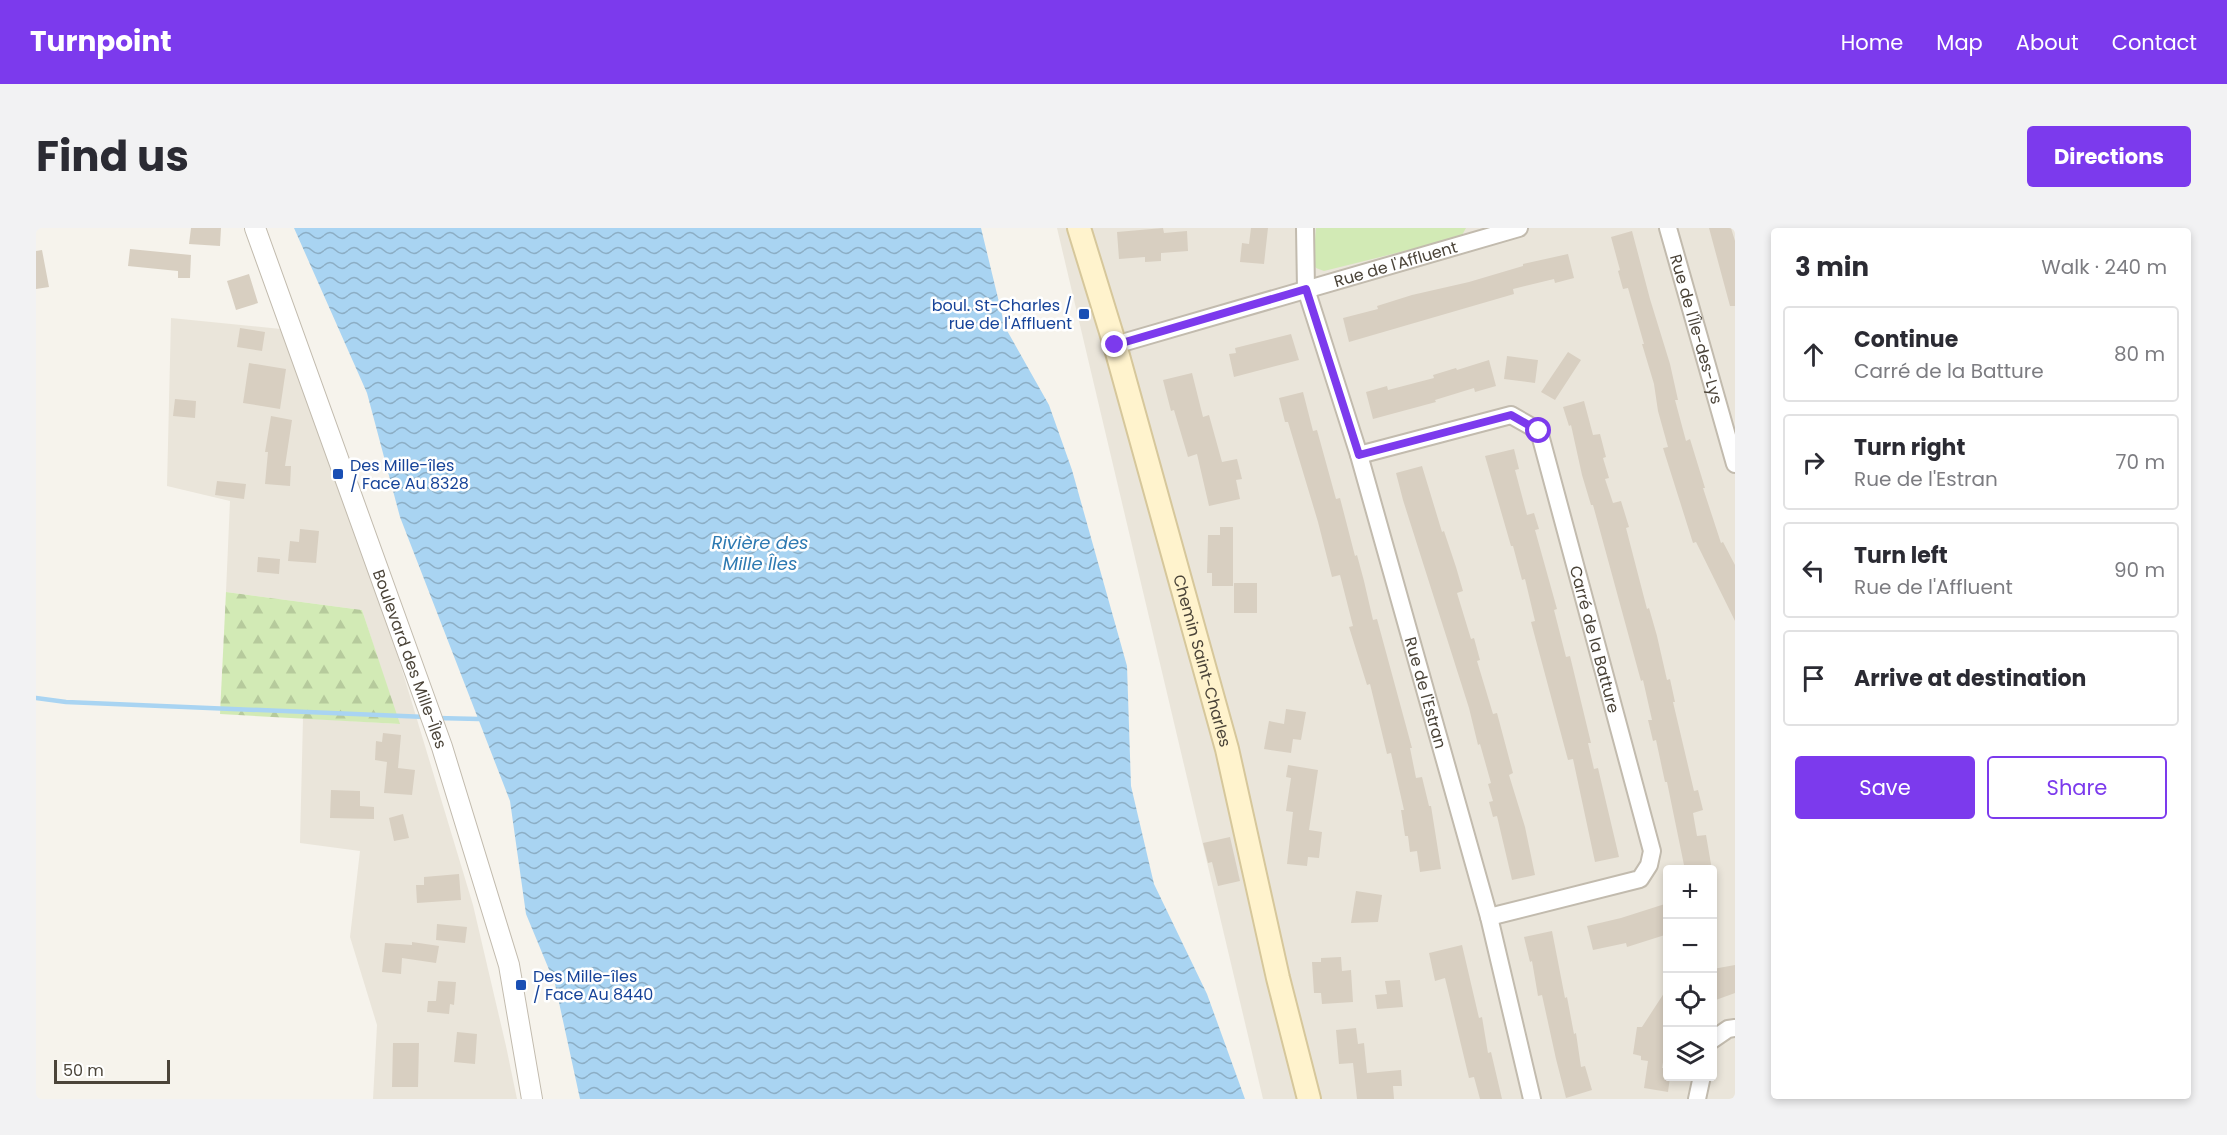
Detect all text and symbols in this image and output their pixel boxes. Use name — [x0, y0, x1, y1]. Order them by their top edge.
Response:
text: Turnpoint — [30, 22, 172, 61]
text: Home — [1841, 28, 1903, 57]
text: Map — [1936, 28, 1983, 57]
text: About — [2016, 28, 2079, 57]
text: Contact — [2112, 28, 2197, 57]
button: Directions — [2027, 126, 2191, 187]
text: Find us — [36, 127, 189, 186]
street label: Rue de l'Affluent — [1331, 235, 1460, 293]
text: 3 min — [1795, 249, 1869, 285]
street label: Rue de l'Île-des-Lys — [1664, 252, 1728, 407]
text: Walk · 240 m — [2041, 253, 2167, 281]
place label: boul. St-Charles / rue de l'Affluent — [932, 294, 1072, 335]
marker: boul. St-Charles / rue de l'Affluent — [1077, 307, 1091, 321]
text: Continue — [1854, 324, 1958, 355]
route end — [1101, 331, 1127, 357]
icon: ahead — [1797, 338, 1830, 371]
text: 80 m — [2114, 340, 2165, 368]
text: Carré de la Batture — [1854, 357, 2044, 385]
route start — [1525, 417, 1551, 443]
text: Turn right — [1854, 432, 1965, 463]
icon: right — [1797, 446, 1830, 479]
text: 70 m — [2116, 448, 2165, 476]
place label: Des Mille-îles / Face Au 8328 — [350, 454, 469, 495]
text: Rue de l'Estran — [1854, 465, 1998, 493]
marker: Des Mille-îles / Face Au 8328 — [331, 467, 345, 481]
water label: Rivière des Mille Îles — [711, 530, 809, 576]
text: Turn left — [1854, 540, 1948, 571]
icon: left — [1797, 554, 1830, 587]
text: 90 m — [2114, 556, 2165, 584]
street label: Carré de la Batture — [1564, 563, 1625, 716]
street label: Boulevard des Mille-Îles — [367, 566, 453, 752]
street label: Chemin Saint-Charles — [1167, 572, 1237, 750]
text: Rue de l'Affluent — [1854, 573, 2013, 601]
street label: Rue de l'Estran — [1399, 634, 1452, 751]
icon: arrive — [1797, 662, 1830, 695]
text: Arrive at destination — [1854, 663, 2086, 694]
button: Save — [1795, 756, 1975, 819]
button: Share — [1987, 756, 2167, 819]
map controls — [1663, 865, 1717, 1081]
button: + — [1663, 865, 1717, 919]
button: − — [1663, 919, 1717, 973]
place label: Des Mille-îles / Face Au 8440 — [533, 965, 653, 1006]
button: locate — [1663, 973, 1717, 1027]
marker: Des Mille-îles / Face Au 8440 — [514, 978, 528, 992]
button: layers — [1663, 1027, 1717, 1081]
scale bar — [54, 1057, 170, 1084]
text: 50 m — [63, 1059, 104, 1082]

